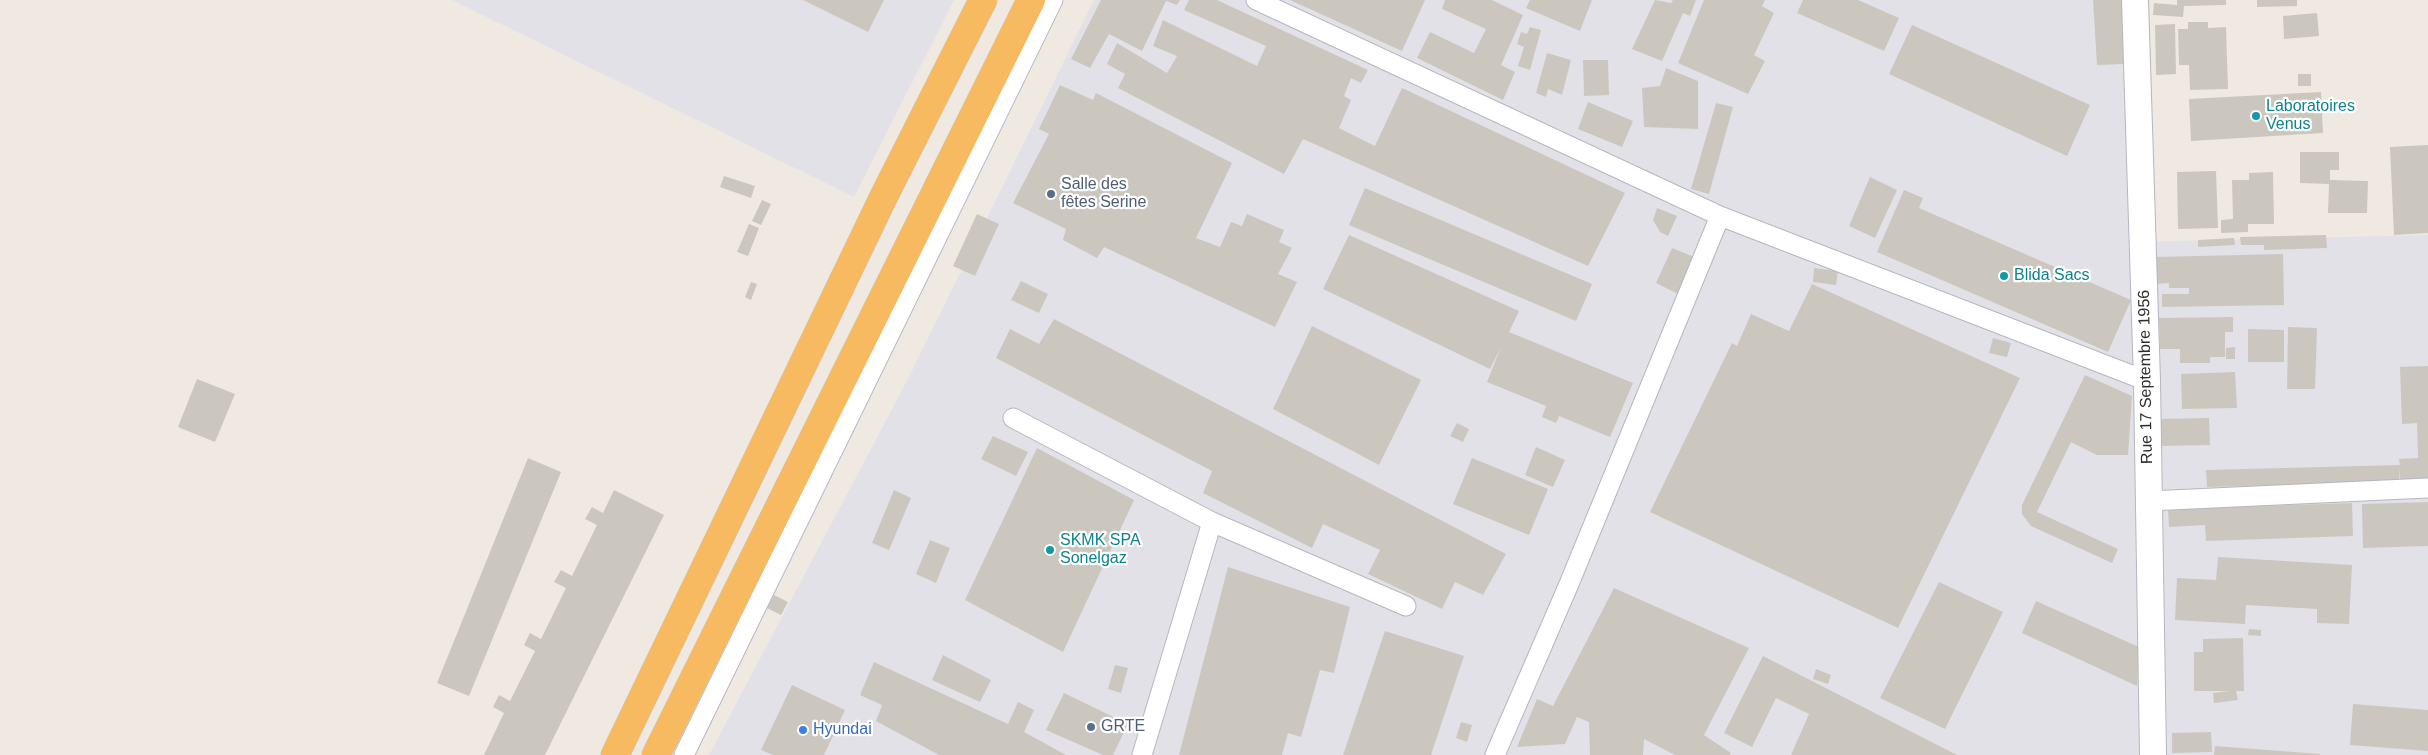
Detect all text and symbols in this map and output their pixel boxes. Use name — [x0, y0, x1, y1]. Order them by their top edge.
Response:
place label: Laboratoires Venus — [2266, 97, 2355, 135]
marker: Laboratoires Venus — [2250, 110, 2262, 122]
place label: Salle des fêtes Serine — [1061, 175, 1146, 213]
marker: Salle des fêtes Serine — [1045, 188, 1057, 200]
place label: Blida Sacs — [2014, 266, 2090, 286]
marker: Blida Sacs — [1998, 270, 2010, 282]
street label: Rue 17 Septembre 1956 — [2135, 290, 2157, 464]
place label: SKMK SPA Sonelgaz — [1060, 531, 1141, 569]
marker: SKMK SPA Sonelgaz — [1044, 544, 1056, 556]
place label: GRTE — [1101, 717, 1145, 737]
place label: Hyundai — [813, 720, 872, 740]
marker: GRTE — [1085, 721, 1097, 733]
marker: Hyundai — [797, 724, 809, 736]

